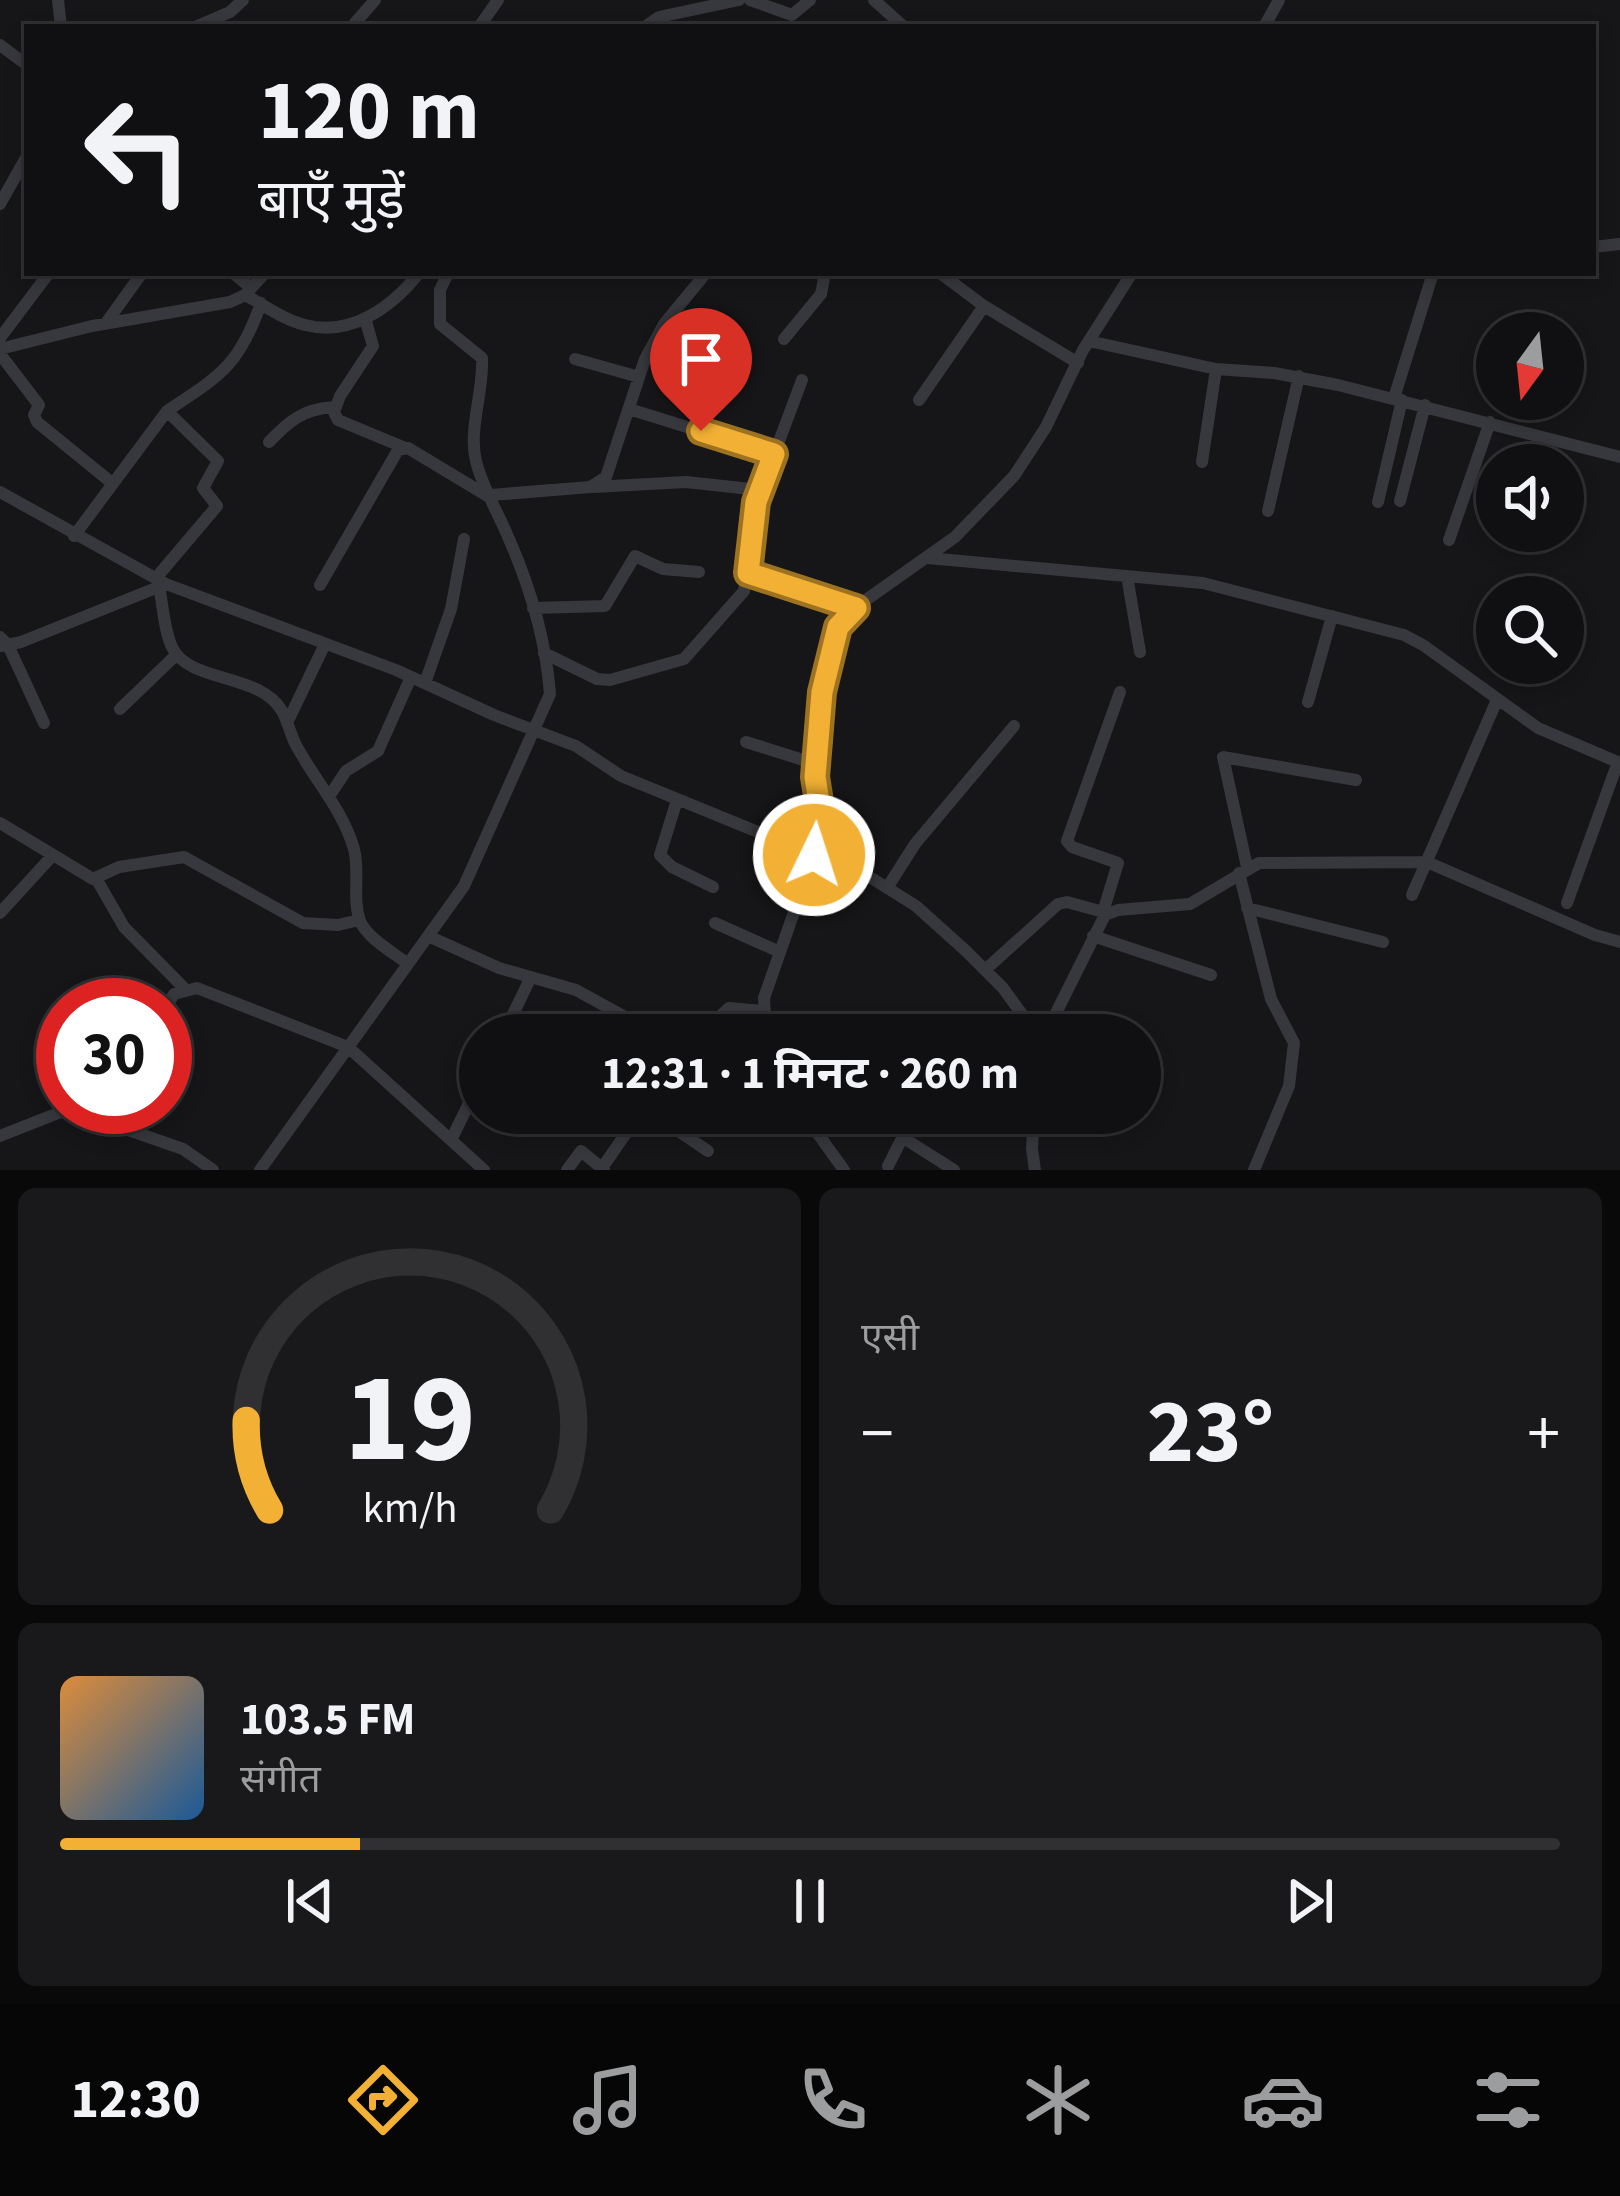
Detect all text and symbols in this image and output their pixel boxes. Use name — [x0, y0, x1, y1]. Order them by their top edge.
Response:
text: 120 m — [258, 52, 480, 172]
icon: left — [60, 72, 216, 228]
text: बाएँ मुड़ें — [258, 163, 405, 240]
pin — [650, 308, 752, 431]
north arrow — [1476, 312, 1584, 420]
map controls — [1476, 312, 1584, 684]
icon: arrive — [668, 326, 734, 392]
button: sound — [1476, 444, 1584, 552]
button: search — [1476, 576, 1584, 684]
position arrow — [751, 792, 877, 918]
speed limit sign: 30 — [36, 978, 192, 1134]
text: 12:31 · 1 मिनट · 260 m — [601, 1042, 1019, 1106]
text: एसी — [861, 1310, 919, 1366]
text: 19 — [344, 1331, 475, 1509]
text: 23° — [1147, 1369, 1274, 1497]
text: − — [861, 1387, 894, 1481]
text: + — [1527, 1387, 1560, 1481]
text: km/h — [362, 1477, 457, 1538]
text: 103.5 FM — [240, 1688, 415, 1752]
text: संगीत — [240, 1752, 321, 1808]
icon: previous — [277, 1868, 343, 1934]
icon: pause — [777, 1868, 843, 1934]
icon: next — [1277, 1868, 1343, 1934]
icon: directions — [341, 2058, 425, 2142]
icon: music — [566, 2058, 650, 2142]
icon: phone — [791, 2058, 875, 2142]
icon: climate — [1016, 2058, 1100, 2142]
icon: car — [1241, 2058, 1325, 2142]
icon: filters — [1466, 2058, 1550, 2142]
text: 12:30 — [70, 2062, 201, 2139]

